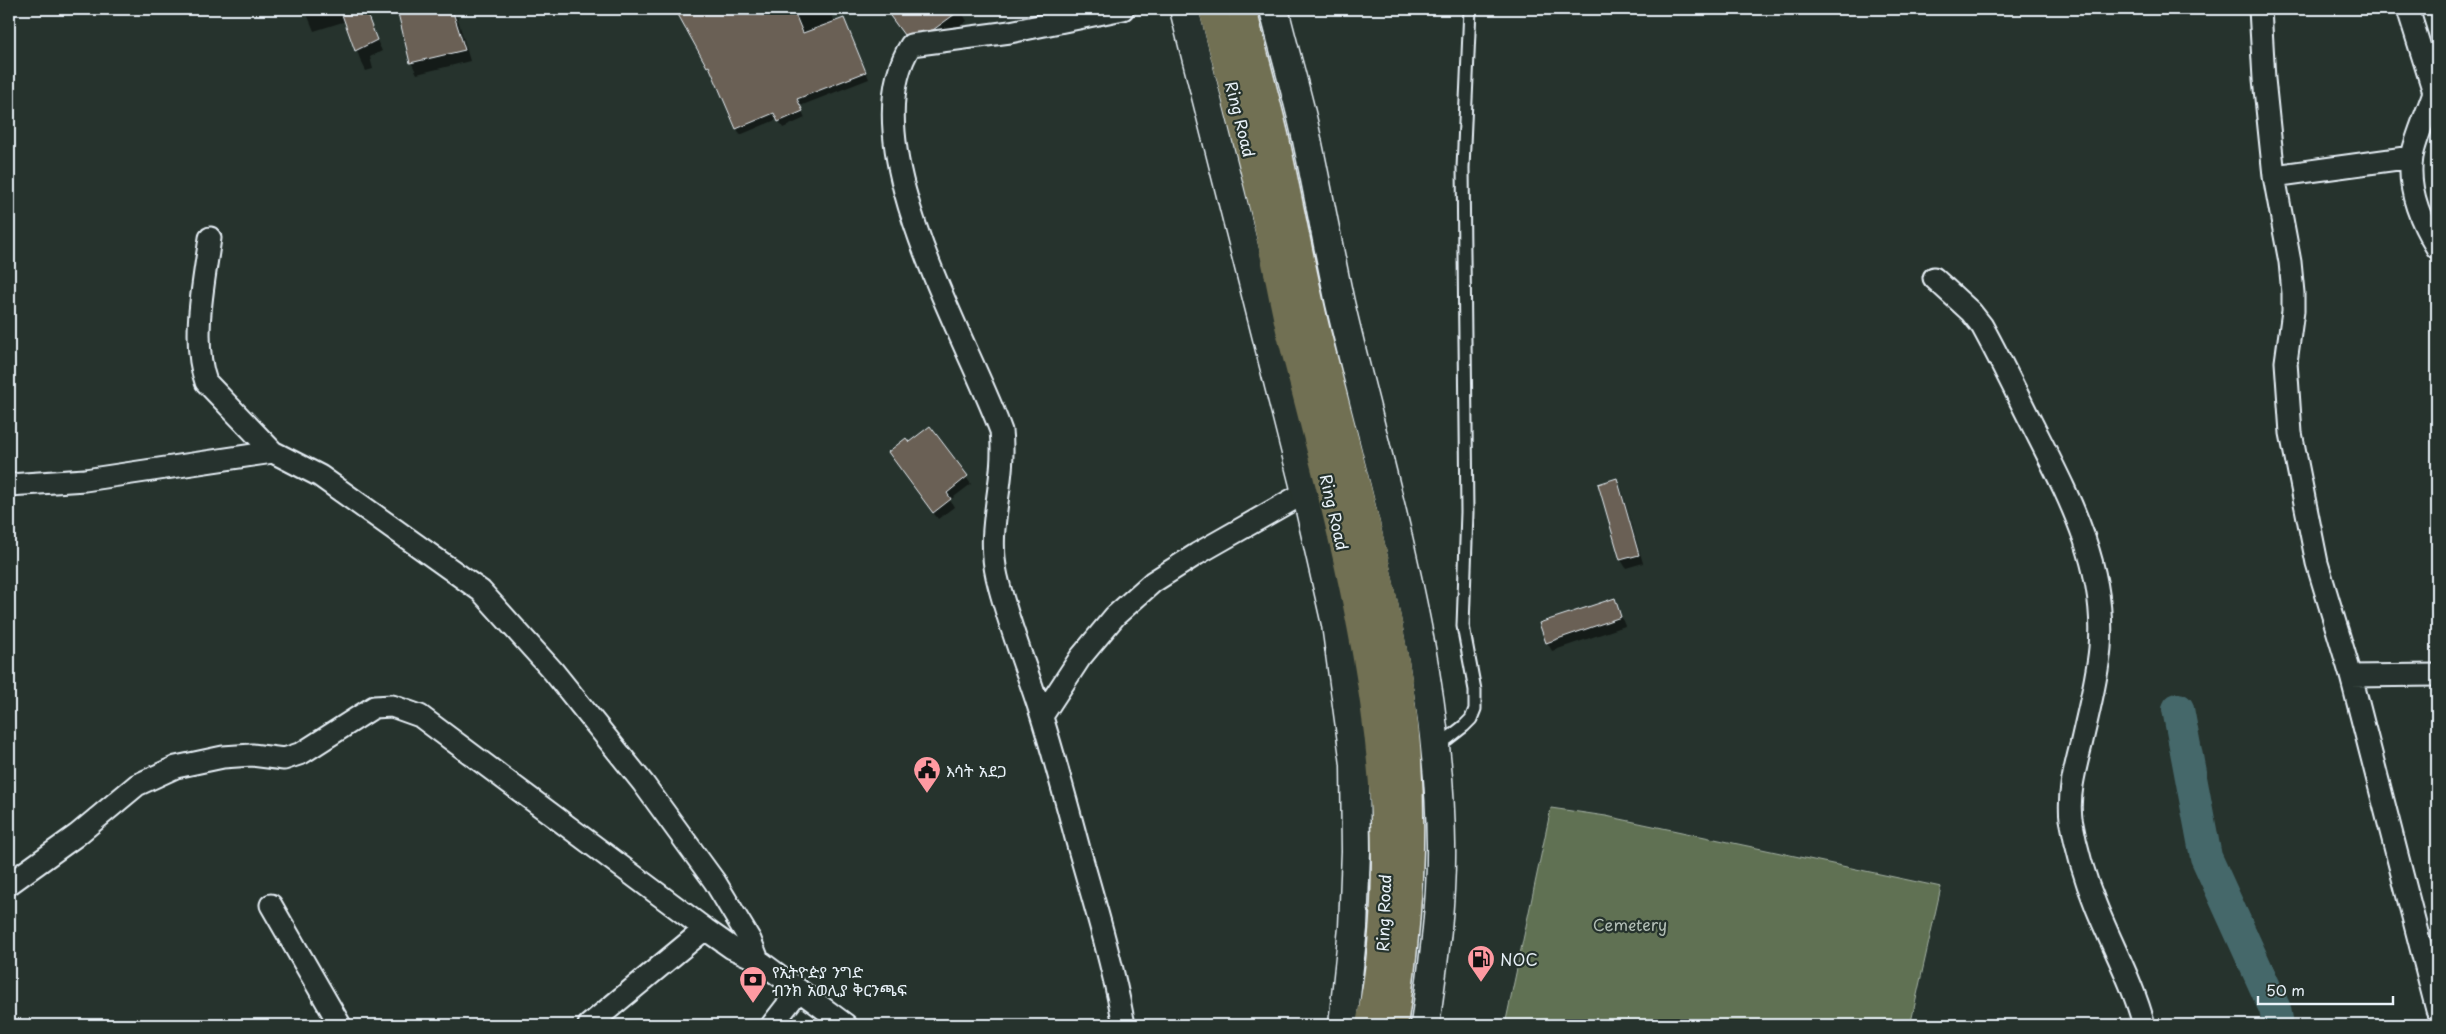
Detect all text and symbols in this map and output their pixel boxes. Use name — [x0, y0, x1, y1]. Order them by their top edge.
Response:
street label: Ring Road — [1220, 78, 1262, 160]
street label: Ring Road — [1315, 471, 1355, 553]
public building icon: እሳት አደጋ — [912, 755, 942, 794]
place label: እሳት አደጋ — [946, 758, 1007, 782]
street label: Ring Road — [1370, 874, 1396, 952]
park label: Cemetery — [1593, 912, 1667, 936]
fuel station icon: NOC — [1466, 944, 1496, 983]
place label: NOC — [1500, 947, 1538, 971]
place label: የኢትዮዽያ ንግድ ብንክ አወሊያ ቅርንጫፍ — [772, 959, 907, 1001]
bank icon: የኢትዮዽያ ንግድ ብንክ አወሊያ ቅርንጫፍ — [738, 965, 768, 1004]
scale bar — [2258, 974, 2394, 1006]
text: 50 m — [2266, 978, 2305, 1001]

